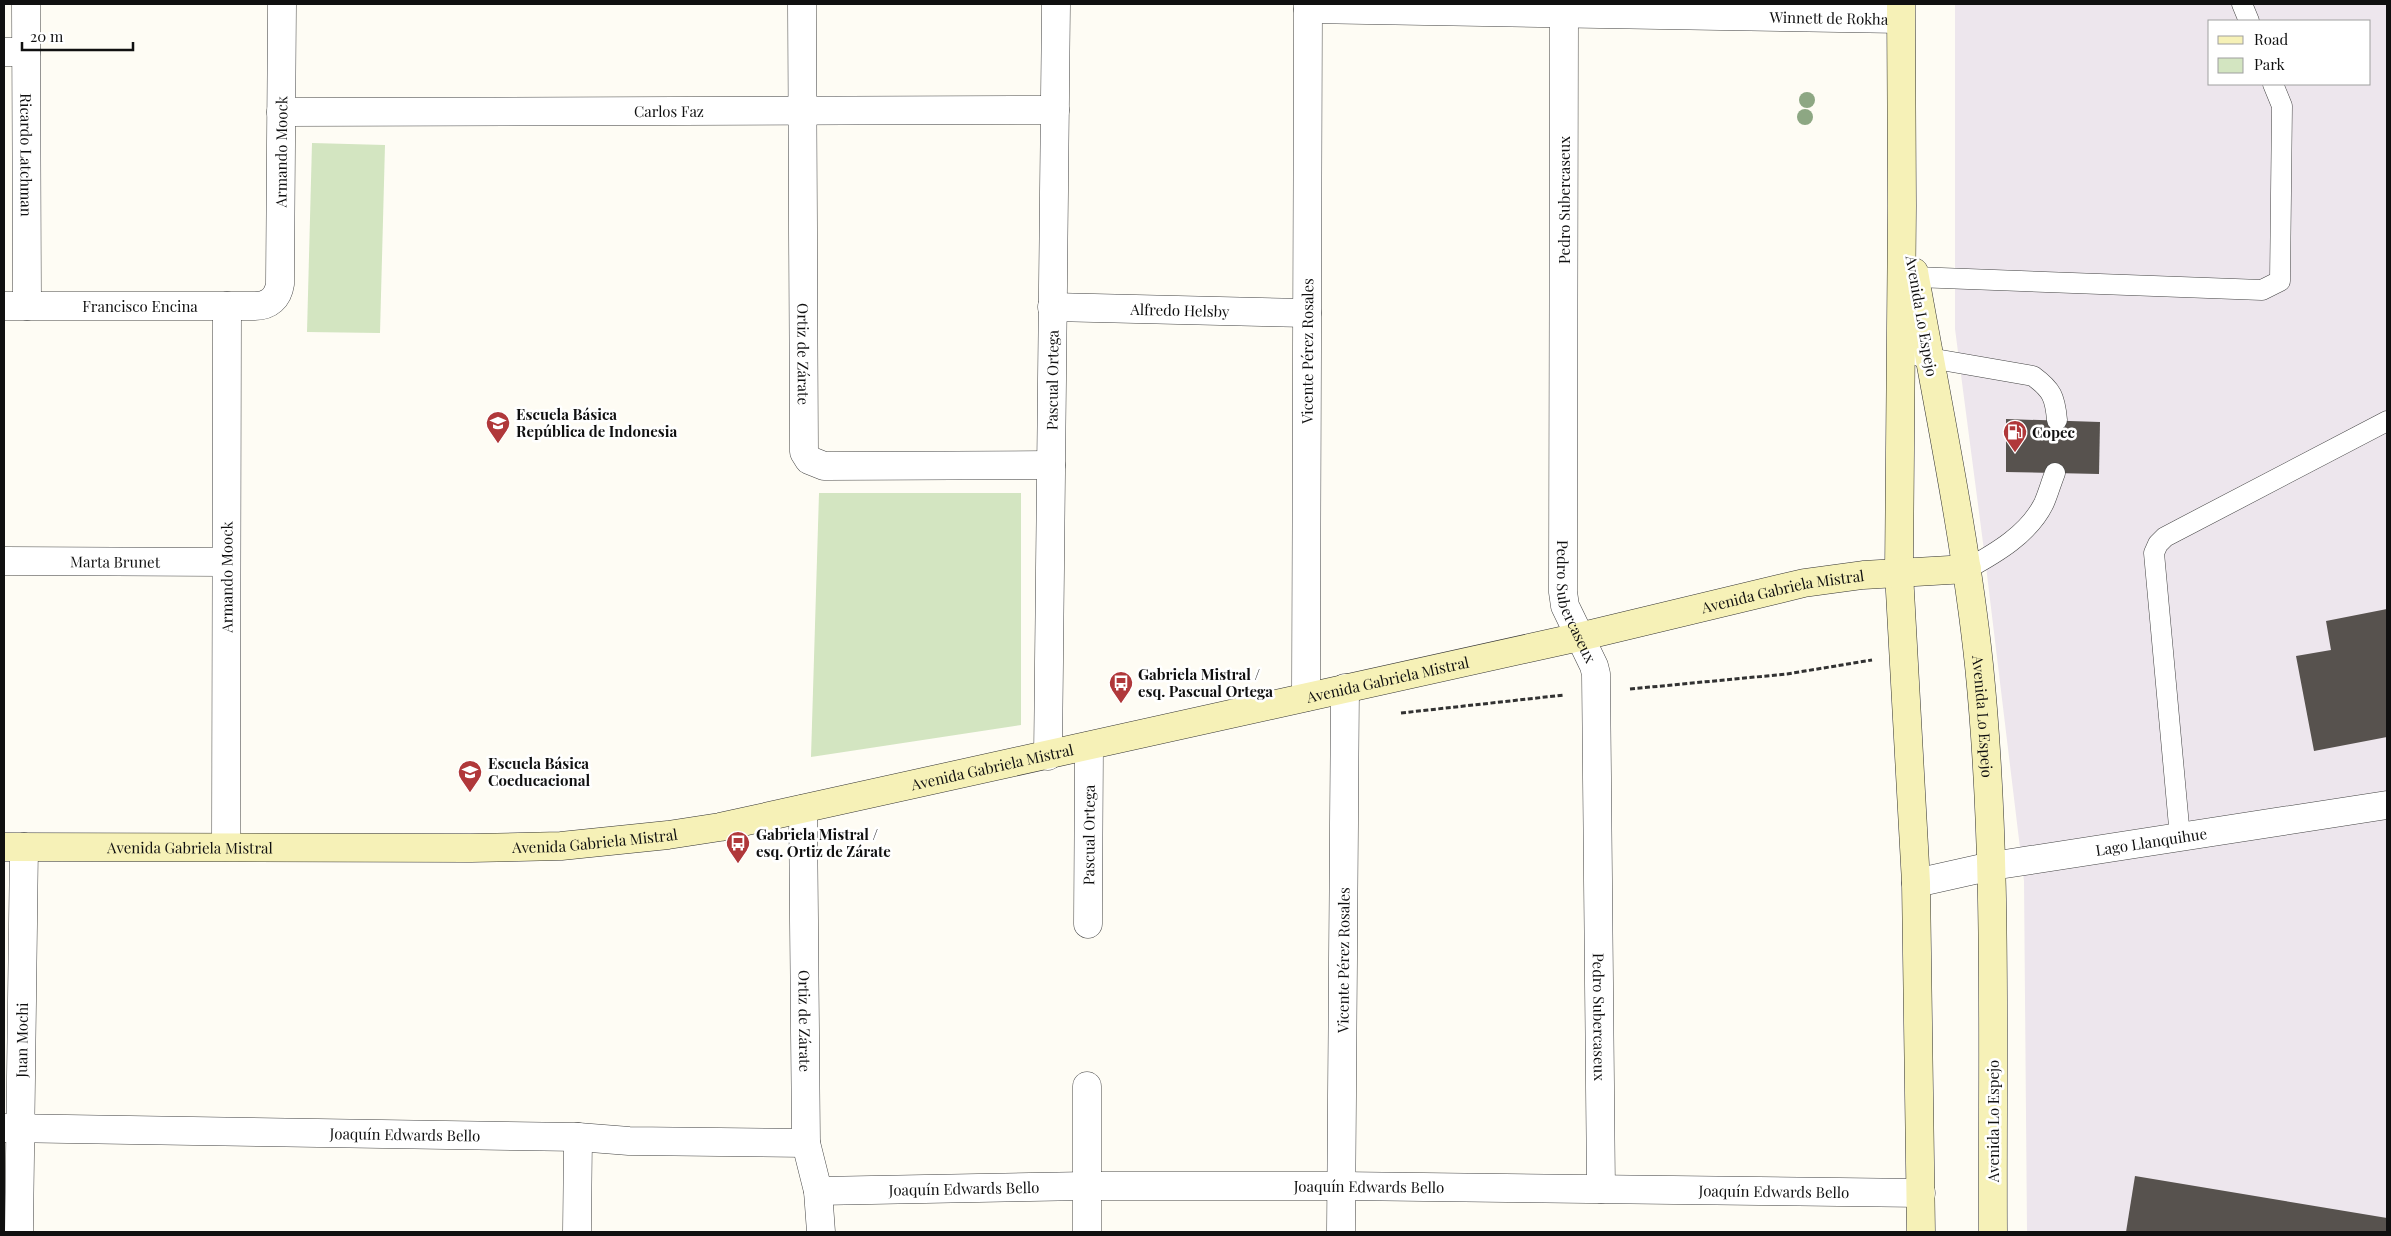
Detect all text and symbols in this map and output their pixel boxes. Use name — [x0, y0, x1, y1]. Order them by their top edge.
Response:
street label: Winnett de Rokha — [1768, 7, 1889, 29]
scale bar — [22, 20, 134, 52]
legend — [2208, 20, 2371, 85]
text: 20 m — [30, 26, 64, 46]
text: Road — [2254, 29, 2288, 49]
text: Park — [2254, 54, 2286, 74]
street label: Ricardo Latchman — [16, 93, 37, 217]
street label: Armando Moock — [271, 95, 291, 208]
street label: Carlos Faz — [634, 101, 704, 121]
street label: Pedro Subercaseux — [1554, 136, 1574, 264]
street label: Avenida Lo Espejo — [1901, 253, 1942, 378]
street label: Vicente Pérez Rosales — [1297, 278, 1317, 425]
street label: Francisco Encina — [82, 296, 198, 316]
street label: Alfredo Helsby — [1129, 299, 1230, 321]
street label: Ortiz de Zárate — [793, 303, 814, 405]
street label: Pascual Ortega — [1041, 329, 1063, 430]
place label: Escuela Básica República de Indonesia — [516, 404, 677, 441]
school or university icon: Escuela Básica República de Indonesia — [485, 410, 511, 444]
fuel station icon: Copec — [2002, 419, 2028, 453]
place label: Copec — [2032, 422, 2076, 442]
street label: Armando Moock — [216, 521, 237, 634]
street label: Pedro Subercaseux — [1553, 540, 1601, 666]
street label: Marta Brunet — [70, 551, 161, 572]
street label: Avenida Gabriela Mistral — [1698, 565, 1865, 618]
street label: Avenida Gabriela Mistral — [1304, 652, 1471, 707]
street label: Avenida Lo Espejo — [1968, 653, 1998, 778]
place label: Gabriela Mistral / esq. Pascual Ortega — [1138, 664, 1273, 701]
bus stop icon: Gabriela Mistral / esq. Pascual Ortega — [1108, 670, 1134, 704]
street label: Avenida Gabriela Mistral — [908, 739, 1075, 795]
place label: Escuela Básica Coeducacional — [488, 753, 591, 790]
school or university icon: Escuela Básica Coeducacional — [457, 759, 483, 793]
street label: Pascual Ortega — [1078, 784, 1099, 885]
street label: Lago Llanquihue — [2094, 823, 2208, 860]
street label: Avenida Gabriela Mistral — [511, 824, 679, 857]
place label: Gabriela Mistral / esq. Ortiz de Zárate — [756, 824, 891, 861]
bus stop icon: Gabriela Mistral / esq. Ortiz de Zárate — [725, 830, 751, 864]
street label: Avenida Gabriela Mistral — [106, 837, 273, 858]
street label: Vicente Pérez Rosales — [1332, 887, 1354, 1034]
street label: Pedro Subercaseux — [1589, 953, 1610, 1081]
street label: Ortiz de Zárate — [794, 970, 815, 1072]
street label: Juan Mochi — [11, 1002, 32, 1079]
street label: Avenida Lo Espejo — [1983, 1060, 2003, 1183]
street label: Joaquín Edwards Bello — [328, 1123, 480, 1145]
street label: Joaquín Edwards Bello — [1293, 1176, 1444, 1197]
street label: Joaquín Edwards Bello — [887, 1177, 1039, 1200]
street label: Joaquín Edwards Bello — [1697, 1180, 1849, 1202]

